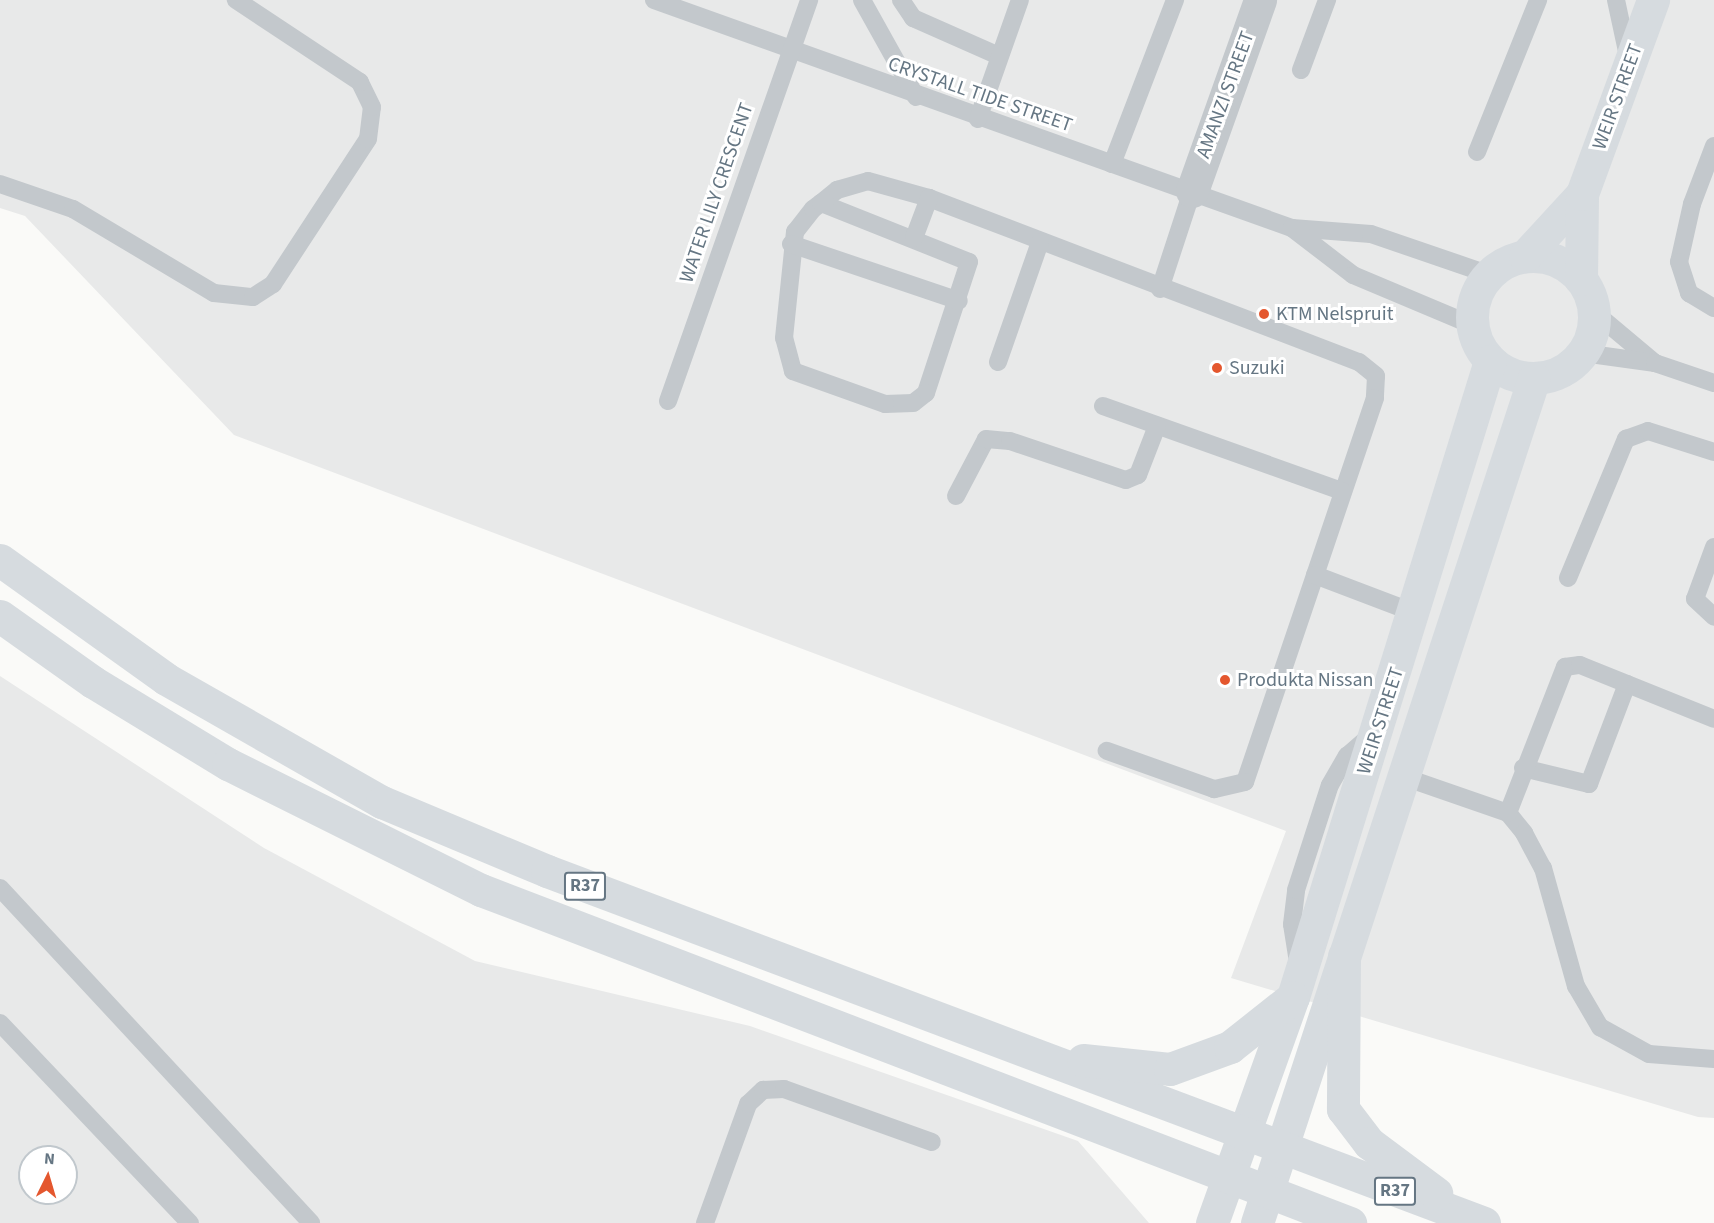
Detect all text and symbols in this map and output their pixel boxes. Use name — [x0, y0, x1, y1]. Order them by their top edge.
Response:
street label: AMANZI STREET — [1192, 28, 1260, 162]
street label: WEIR STREET — [1588, 41, 1648, 153]
street label: CRYSTALL TIDE STREET — [885, 52, 1075, 138]
street label: WATER LILY CRESCENT — [675, 100, 759, 286]
place label: KTM Nelspruit — [1276, 302, 1393, 326]
marker: KTM Nelspruit — [1257, 307, 1271, 321]
place label: Suzuki — [1229, 356, 1285, 380]
marker: Suzuki — [1210, 361, 1224, 375]
street label: WEIR STREET — [1352, 664, 1410, 778]
place label: Produkta Nissan — [1237, 668, 1373, 692]
marker: Produkta Nissan — [1218, 673, 1232, 687]
road number: R37 — [562, 871, 608, 901]
north arrow — [18, 1145, 78, 1205]
text: N — [43, 1148, 56, 1170]
road number: R37 — [1372, 1176, 1418, 1206]

